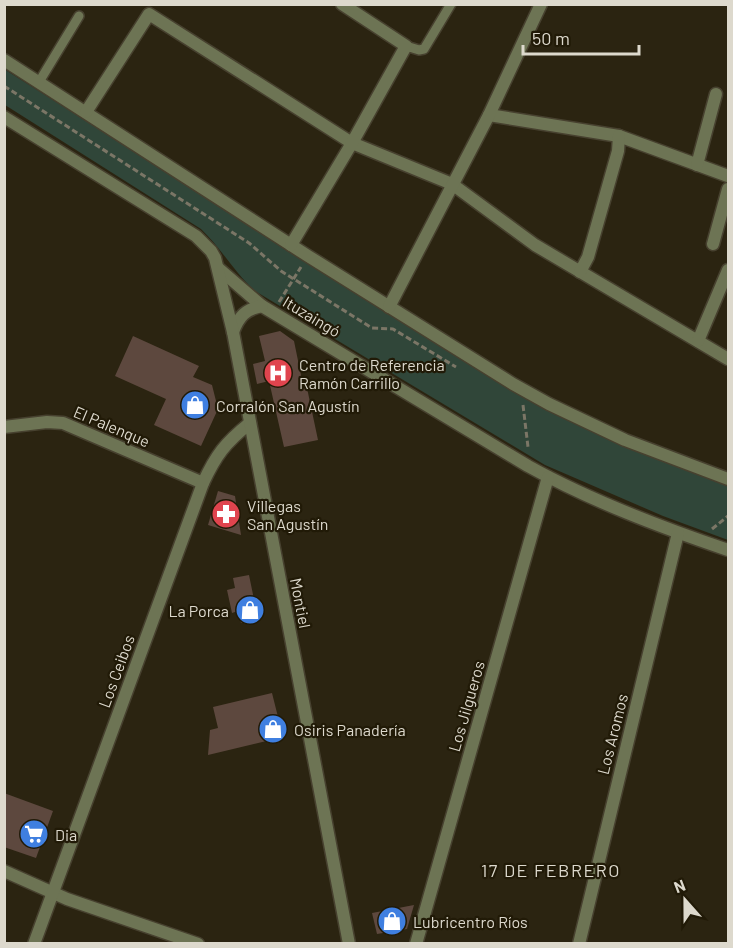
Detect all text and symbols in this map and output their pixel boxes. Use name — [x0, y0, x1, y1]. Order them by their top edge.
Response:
scale bar — [523, 18, 638, 56]
text: 50 m — [532, 27, 570, 49]
street label: Ituzaingó — [280, 291, 344, 341]
place label: Centro de Referencia Ramón Carrillo — [299, 355, 445, 392]
hospital icon: Centro de Referencia Ramón Carrillo — [262, 357, 294, 389]
shop icon: Corralón San Agustín — [179, 389, 211, 421]
place label: Corralón San Agustín — [216, 396, 360, 415]
street label: El Palenque — [71, 401, 153, 451]
place label: Villegas San Agustín — [247, 496, 328, 533]
pharmacy icon: Villegas San Agustín — [210, 498, 242, 530]
street label: Montiel — [287, 576, 315, 630]
shop icon: La Porca — [234, 594, 266, 626]
place label: La Porca — [168, 601, 229, 620]
street label: Los Ceibos — [94, 632, 138, 710]
street label: Los Jilgueros — [444, 658, 488, 754]
street label: Los Aromos — [593, 692, 631, 776]
shop icon: Osiris Panadería — [257, 713, 289, 745]
place label: Osiris Panadería — [294, 720, 406, 739]
supermarket icon: Dia — [18, 818, 50, 850]
place label: Dia — [55, 825, 77, 844]
district label: 17 DE FEBRERO — [481, 859, 621, 881]
north arrow — [655, 870, 715, 930]
text: N — [671, 875, 688, 896]
shop icon: Lubricentro Ríos — [376, 905, 408, 937]
place label: Lubricentro Ríos — [413, 912, 528, 931]

